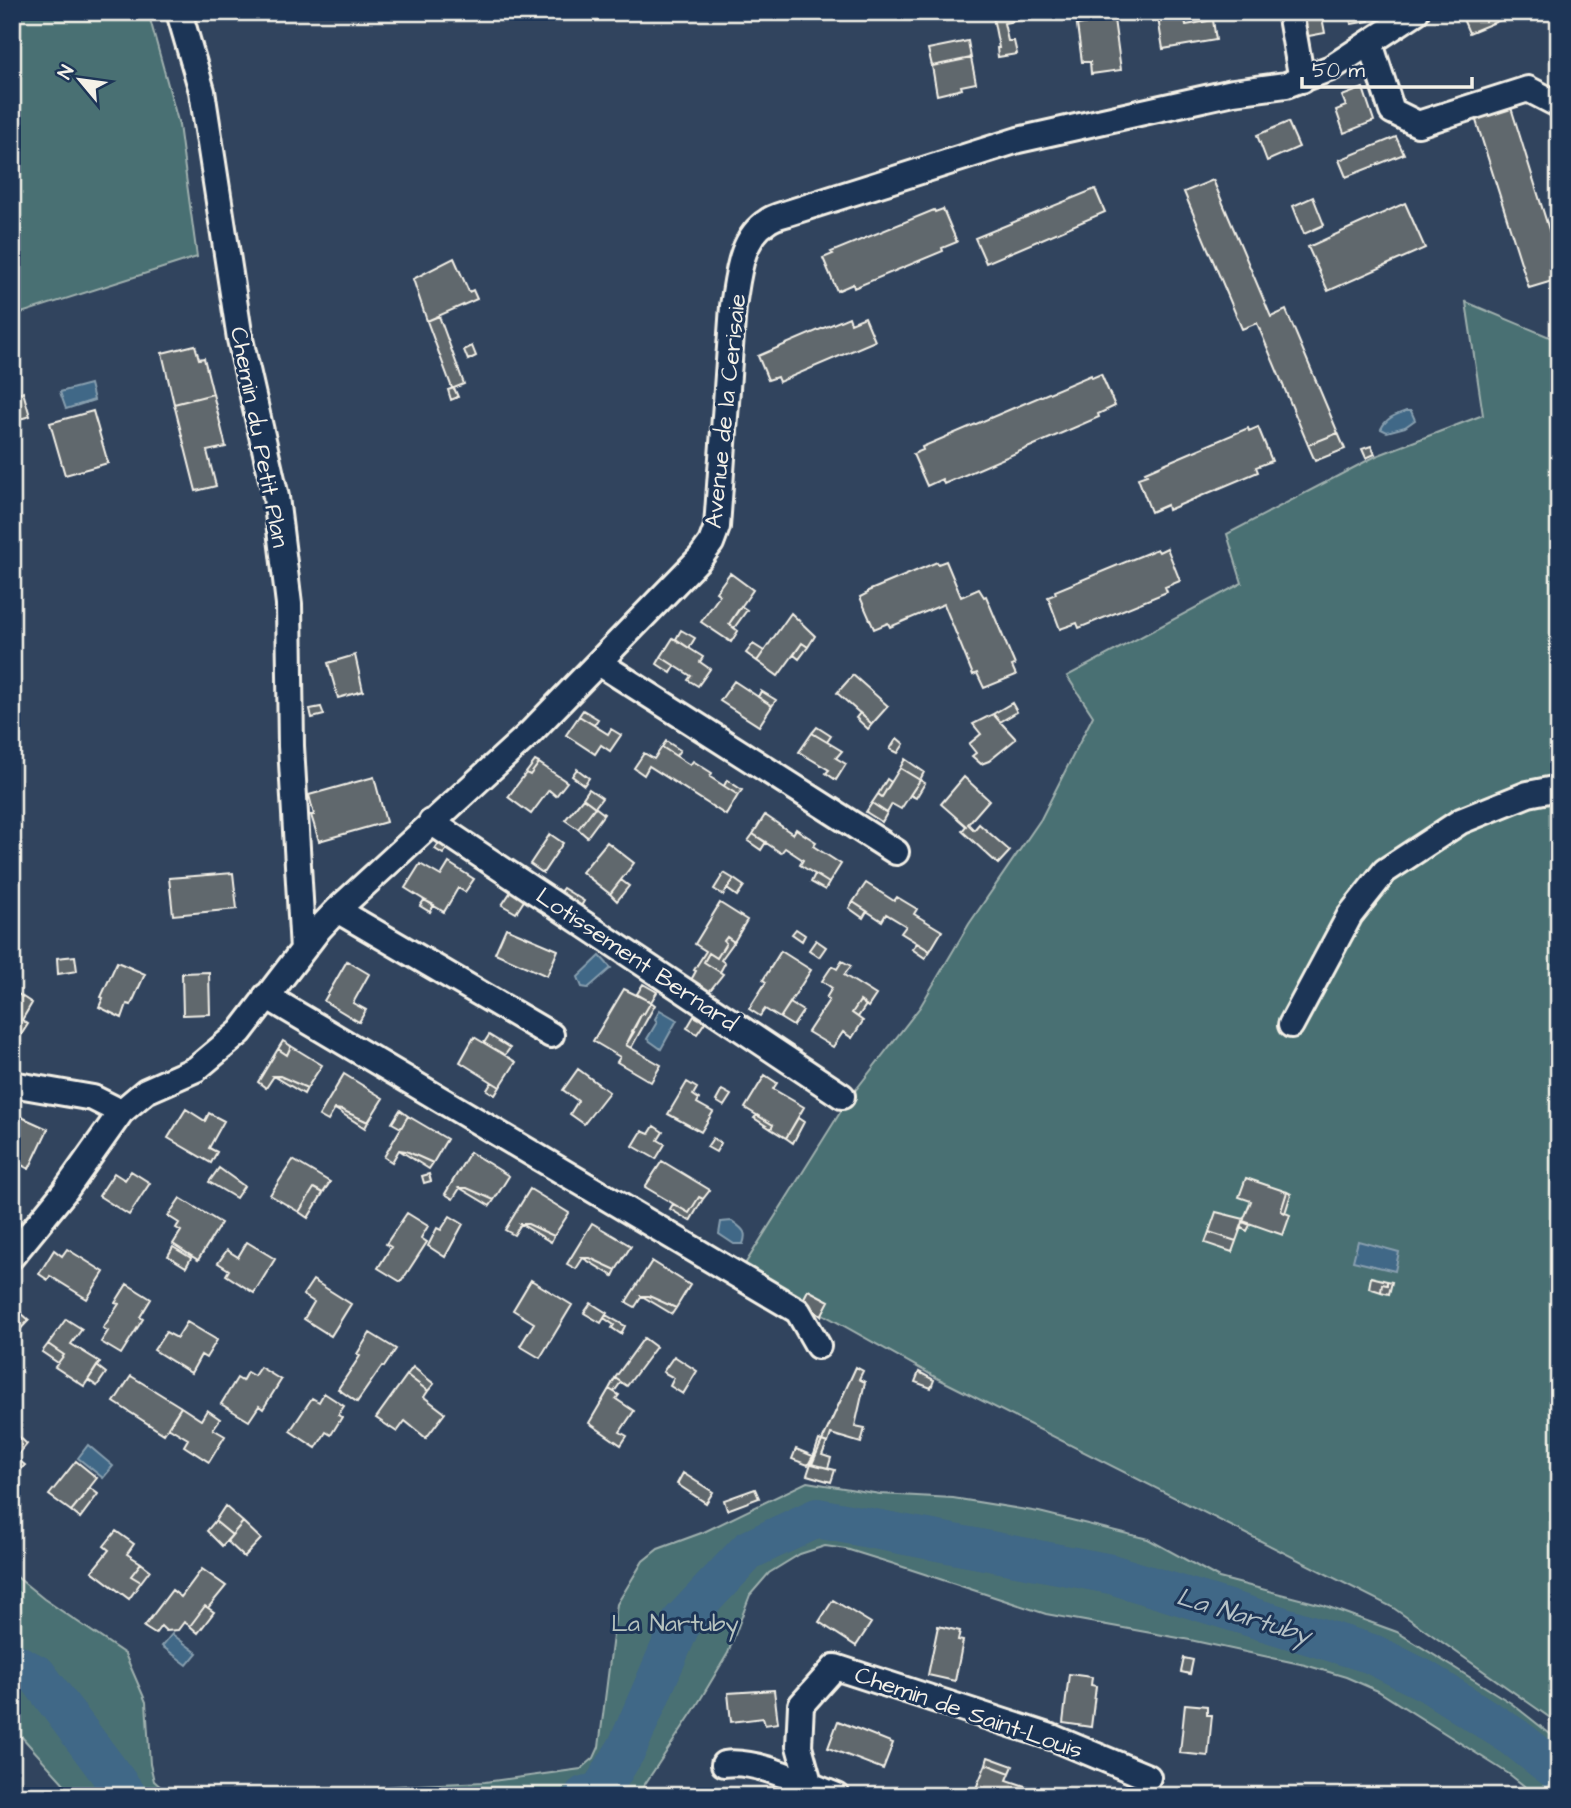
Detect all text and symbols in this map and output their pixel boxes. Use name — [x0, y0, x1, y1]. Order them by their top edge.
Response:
north arrow — [46, 46, 116, 116]
scale bar — [1302, 46, 1471, 90]
text: 50 m — [1312, 56, 1366, 85]
text: N — [52, 61, 81, 84]
street label: Avenue de la Cerisaie — [697, 292, 755, 530]
street label: Chemin du Petit Plan — [221, 324, 297, 550]
street label: Lotissement Bernard — [529, 880, 744, 1040]
water label: La Nartuby — [1172, 1579, 1318, 1655]
park label: La Nartuby — [611, 1607, 739, 1642]
street label: Chemin de Saint-Louis — [850, 1658, 1087, 1768]

